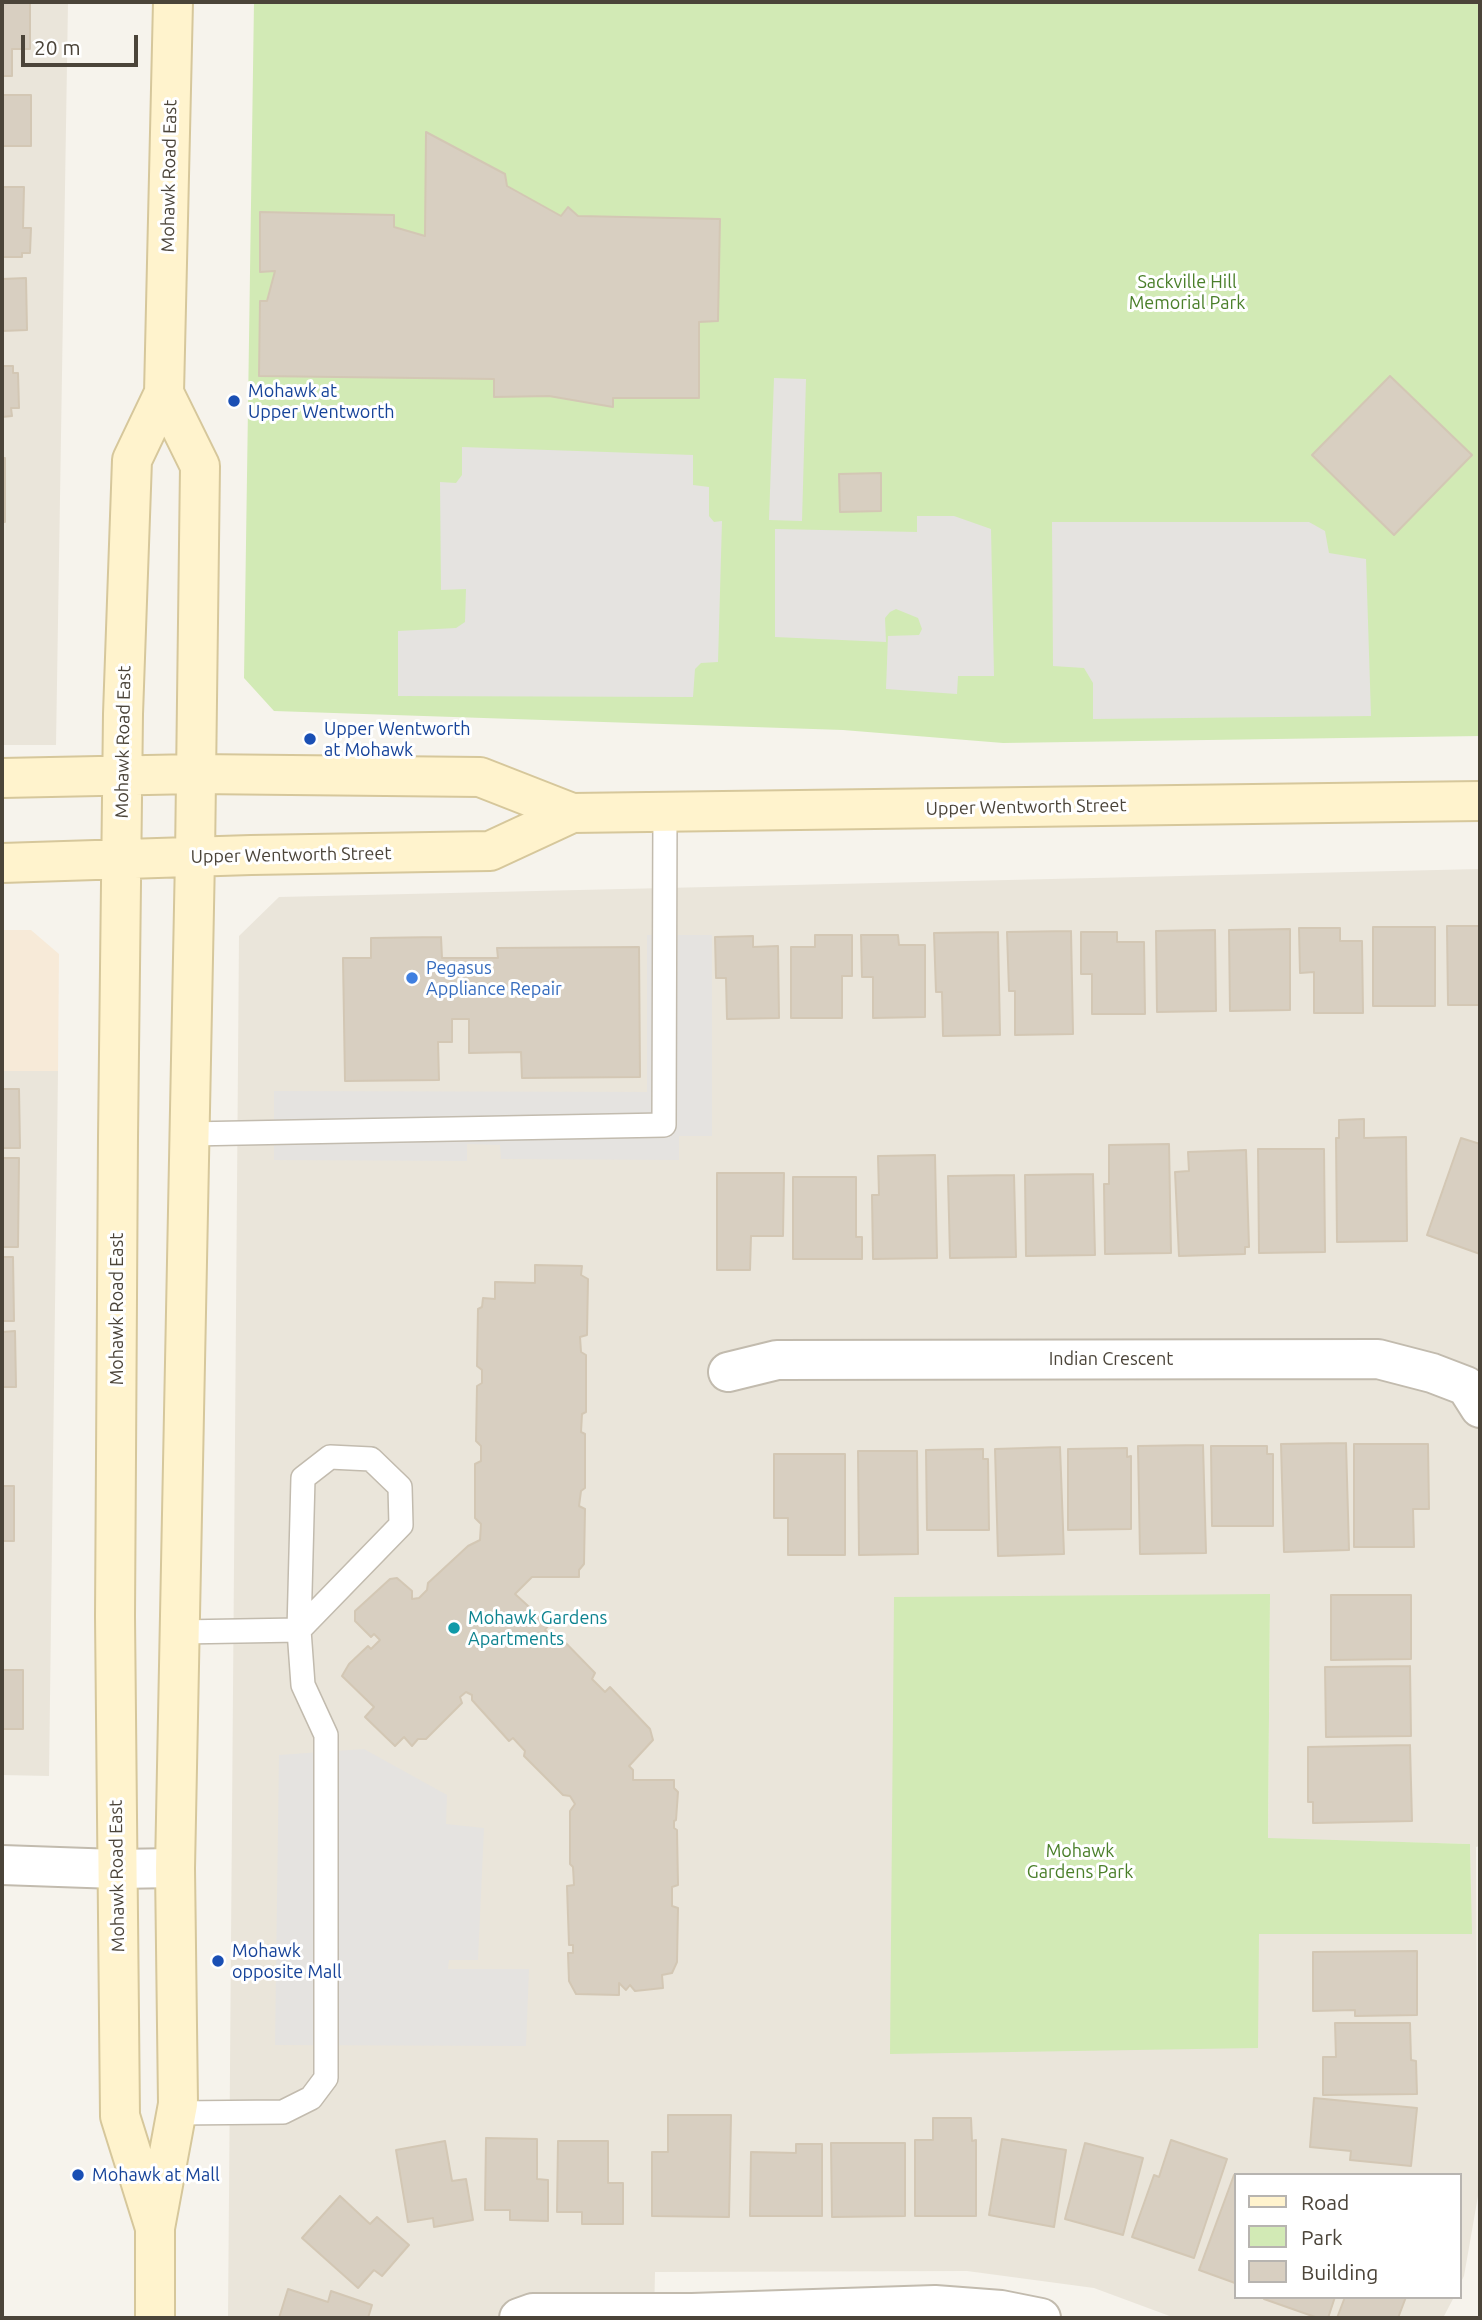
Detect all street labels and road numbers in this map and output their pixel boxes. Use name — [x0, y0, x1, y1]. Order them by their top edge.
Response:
street label: Mohawk Road East — [157, 99, 181, 253]
street label: Mohawk Road East — [111, 665, 135, 819]
street label: Upper Wentworth Street — [925, 794, 1127, 820]
street label: Upper Wentworth Street — [190, 842, 392, 868]
street label: Mohawk Road East — [106, 1233, 128, 1385]
street label: Indian Crescent — [1049, 1348, 1173, 1370]
street label: Mohawk Road East — [105, 1799, 129, 1953]

